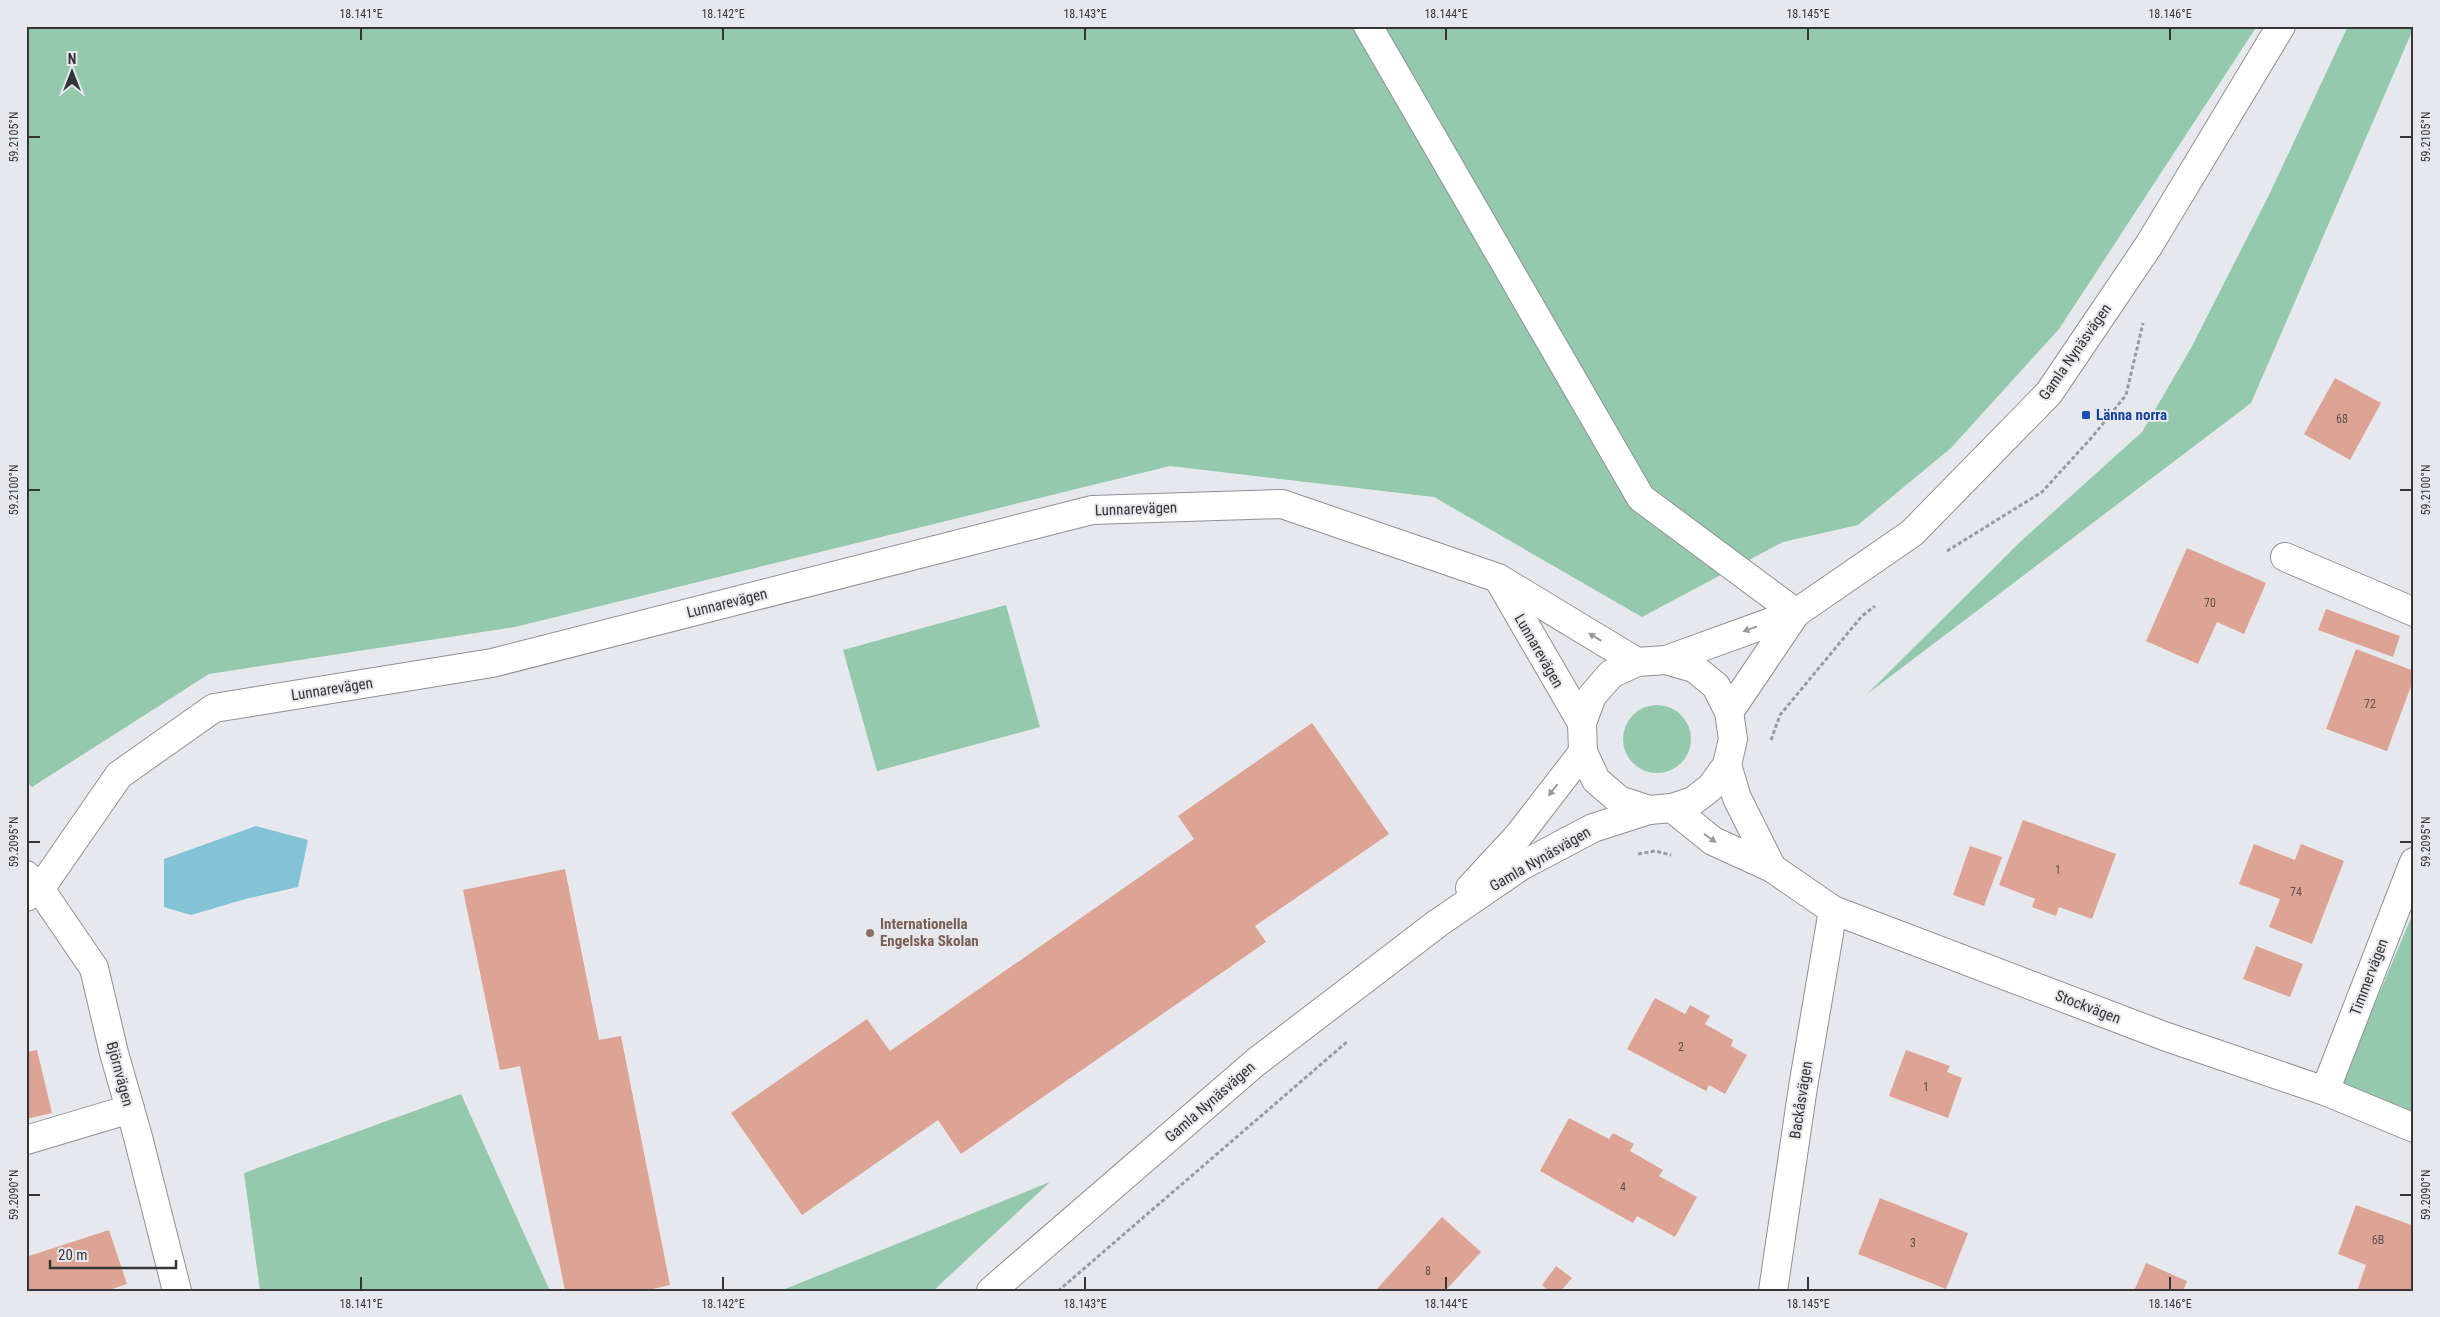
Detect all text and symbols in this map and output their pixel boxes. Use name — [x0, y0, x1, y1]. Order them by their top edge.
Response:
text: 18.141°E — [339, 7, 383, 21]
text: 18.142°E — [701, 7, 745, 21]
text: 18.143°E — [1063, 7, 1107, 21]
text: 18.144°E — [1424, 7, 1468, 21]
text: 18.145°E — [1786, 7, 1830, 21]
text: 18.146°E — [2148, 7, 2192, 21]
north arrow — [48, 48, 98, 98]
text: N — [68, 51, 76, 67]
text: 59.2105°N — [7, 112, 21, 162]
text: 59.2105°N — [2419, 112, 2433, 162]
street label: Gamla Nynäsvägen — [2035, 300, 2115, 404]
place label: Länna norra — [2096, 406, 2167, 424]
marker: Länna norra — [2080, 409, 2092, 421]
house number: 68 — [2336, 412, 2348, 426]
text: 59.2100°N — [7, 465, 21, 515]
text: 59.2100°N — [2419, 465, 2433, 515]
street label: Lunnarevägen — [1095, 499, 1177, 519]
street label: Lunnarevägen — [685, 584, 769, 622]
house number: 70 — [2204, 596, 2216, 610]
street label: Lunnarevägen — [1511, 611, 1567, 691]
one-way arrow — [1742, 625, 1757, 633]
one-way arrow — [1589, 632, 1602, 641]
street label: Lunnarevägen — [290, 674, 374, 704]
house number: 72 — [2364, 697, 2376, 711]
one-way arrow — [1548, 784, 1559, 797]
text: 59.2095°N — [7, 817, 21, 867]
text: 59.2095°N — [2419, 817, 2433, 867]
street label: Gamla Nynäsvägen — [1486, 823, 1594, 895]
one-way arrow — [1704, 833, 1717, 843]
house number: 1 — [2055, 863, 2061, 877]
house number: 74 — [2290, 885, 2302, 899]
place label: Internationella Engelska Skolan — [880, 915, 979, 950]
marker: Internationella Engelska Skolan — [864, 927, 876, 939]
street label: Timmervägen — [2346, 936, 2392, 1018]
street label: Stockvägen — [2053, 986, 2123, 1028]
street label: Björnvägen — [103, 1040, 137, 1108]
house number: 2 — [1678, 1040, 1684, 1054]
street label: Gamla Nynäsvägen — [1161, 1058, 1259, 1146]
street label: Backåsvägen — [1786, 1060, 1816, 1140]
house number: 1 — [1923, 1080, 1929, 1094]
text: 59.2090°N — [7, 1170, 21, 1220]
text: 59.2090°N — [2419, 1170, 2433, 1220]
house number: 4 — [1620, 1180, 1626, 1194]
house number: 6B — [2372, 1233, 2384, 1247]
house number: 3 — [1910, 1236, 1916, 1250]
scale bar — [50, 1237, 176, 1269]
text: 20 m — [58, 1246, 88, 1264]
house number: 8 — [1425, 1264, 1431, 1278]
text: 18.141°E — [339, 1297, 383, 1311]
text: 18.142°E — [701, 1297, 745, 1311]
text: 18.143°E — [1063, 1297, 1107, 1311]
text: 18.144°E — [1424, 1297, 1468, 1311]
text: 18.145°E — [1786, 1297, 1830, 1311]
text: 18.146°E — [2148, 1297, 2192, 1311]

